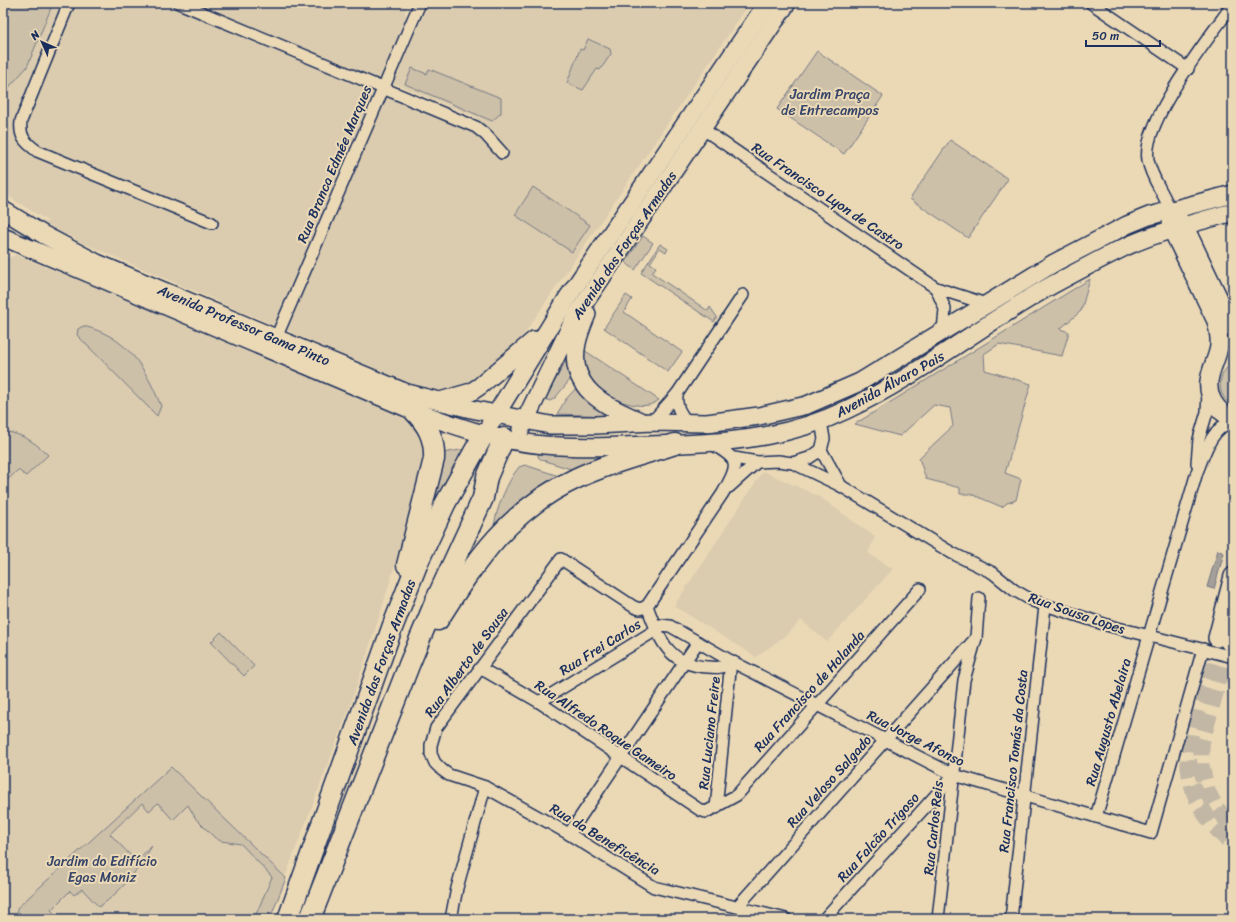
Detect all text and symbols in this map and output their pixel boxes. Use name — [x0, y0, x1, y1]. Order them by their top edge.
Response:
north arrow — [22, 22, 62, 62]
scale bar — [1086, 22, 1160, 48]
text: 50 m — [1092, 25, 1119, 47]
text: N — [25, 26, 45, 45]
street label: Rua Branca Edmée Marques — [290, 81, 379, 247]
park label: Jardim Praça de Entrecampos — [781, 82, 879, 123]
street label: Rua Francisco Lyon de Castro — [746, 136, 909, 257]
street label: Avenida das Forças Armadas — [565, 165, 684, 326]
street label: Avenida Professor Gama Pinto — [153, 277, 334, 373]
street label: Avenida Álvaro Pais — [830, 344, 950, 425]
street label: Avenida das Forças Armadas — [339, 575, 423, 750]
street label: Rua Sousa Lopes — [1025, 585, 1129, 642]
street label: Rua Alberto de Sousa — [418, 601, 516, 723]
street label: Rua Frei Carlos — [554, 612, 647, 683]
street label: Rua Francisco de Holanda — [747, 624, 871, 758]
street label: Rua Augusto Abelaira — [1078, 655, 1139, 789]
street label: Rua Francisco Tomás da Costa — [991, 668, 1036, 854]
street label: Rua Alfredo Roque Gameiro — [529, 673, 682, 788]
street label: Rua Luciano Freire — [691, 675, 728, 791]
street label: Rua Jorge Afonso — [862, 703, 969, 774]
street label: Rua Veloso Salgado — [780, 729, 878, 834]
street label: Rua Carlos Reis — [916, 779, 951, 876]
street label: Rua Falcão Trigoso — [831, 787, 926, 888]
street label: Rua da Beneficência — [545, 796, 665, 882]
park label: Jardim do Edifício Egas Moniz — [46, 849, 157, 890]

